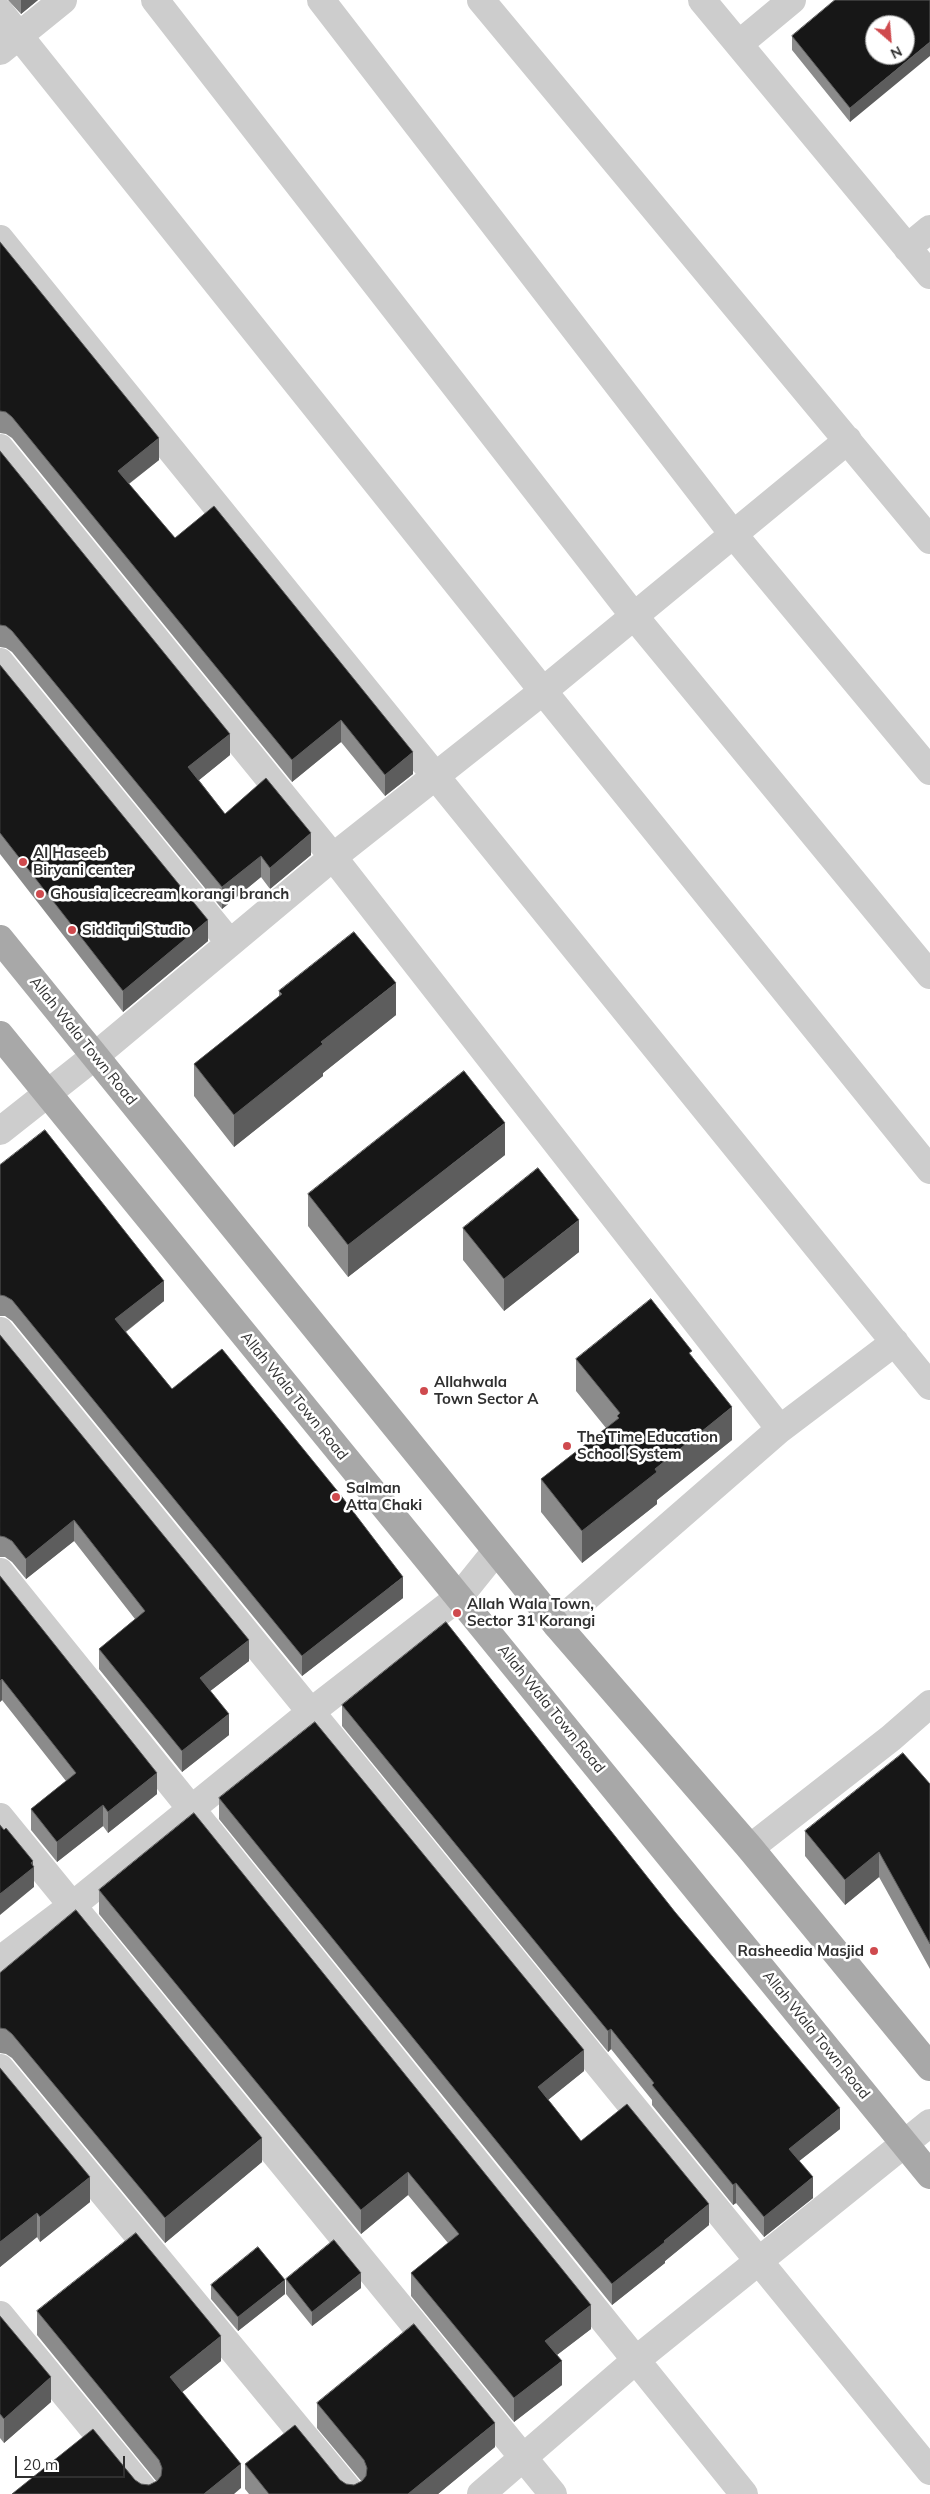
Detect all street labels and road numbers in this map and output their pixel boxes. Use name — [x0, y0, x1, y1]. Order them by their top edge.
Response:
street label: Allah Wala Town Road — [26, 973, 140, 1109]
street label: Allah Wala Town Road — [237, 1328, 351, 1464]
street label: Allah Wala Town Road — [494, 1641, 608, 1777]
street label: Allah Wala Town Road — [759, 1967, 873, 2103]

